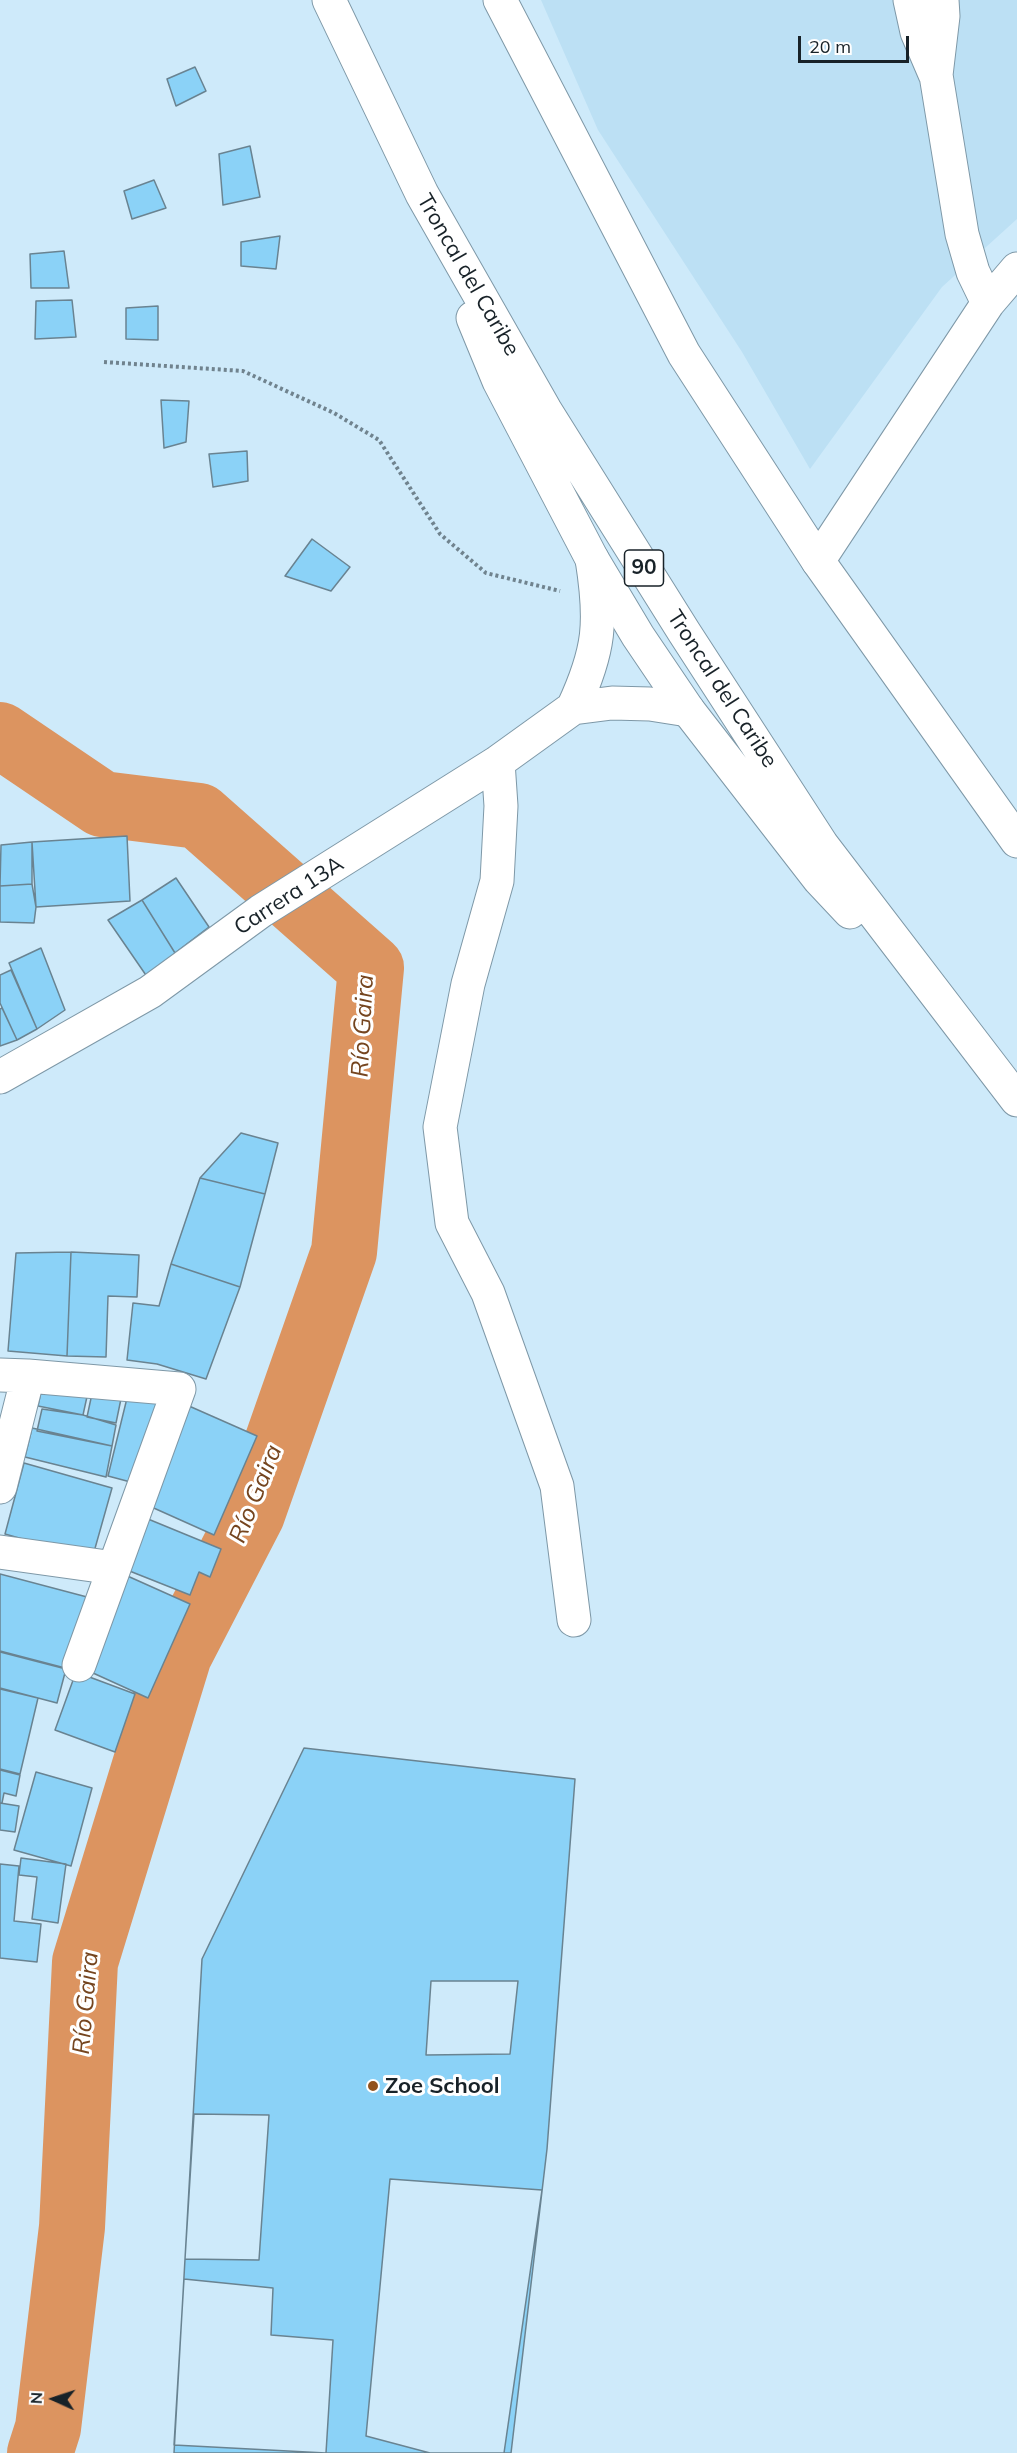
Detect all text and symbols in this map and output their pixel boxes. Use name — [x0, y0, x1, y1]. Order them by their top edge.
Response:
scale bar — [801, 24, 912, 62]
text: 20 m — [809, 35, 851, 58]
street label: Troncal del Caribe — [411, 189, 525, 361]
road number: 90 — [624, 550, 664, 586]
street label: Troncal del Caribe — [661, 605, 783, 773]
street label: Carrera 13A — [229, 851, 349, 941]
water label: Río Gaira — [346, 974, 380, 1078]
water label: Río Gaira — [223, 1441, 289, 1547]
water label: Río Gaira — [67, 1950, 105, 2056]
place label: Zoe School — [385, 2073, 499, 2099]
marker: Zoe School — [366, 2079, 380, 2093]
north arrow — [24, 2369, 84, 2429]
text: N — [26, 2391, 46, 2405]

